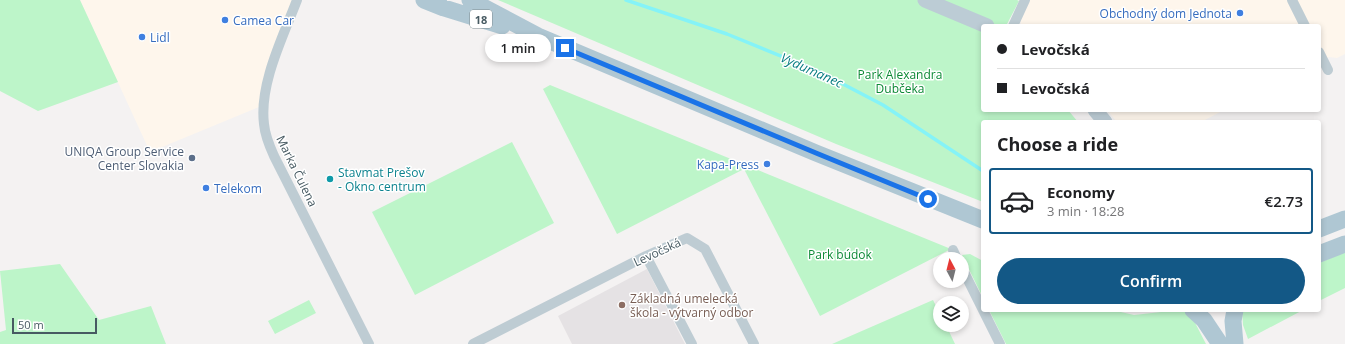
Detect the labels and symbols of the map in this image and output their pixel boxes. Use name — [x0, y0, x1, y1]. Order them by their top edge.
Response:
place label: Obchodný dom Jednota — [1100, 5, 1232, 22]
marker: Obchodný dom Jednota — [1235, 8, 1245, 18]
road number: 18 — [470, 10, 492, 28]
place label: Camea Car — [233, 12, 294, 29]
marker: Camea Car — [220, 15, 230, 25]
place label: Lidl — [150, 29, 170, 46]
marker: Lidl — [137, 32, 147, 42]
callout: 1 min — [485, 34, 551, 62]
route end — [556, 39, 574, 57]
water label: Vydumanec — [778, 48, 846, 92]
park label: Park Alexandra Dubčeka — [858, 66, 942, 97]
street label: Marka Čulena — [272, 133, 322, 209]
place label: UNIQA Group Service Center Slovakia — [64, 143, 184, 174]
marker: UNIQA Group Service Center Slovakia — [187, 153, 197, 163]
place label: Kapa-Press — [697, 156, 759, 173]
marker: Kapa-Press — [762, 159, 772, 169]
place label: Stavmat Prešov - Okno centrum — [338, 164, 426, 195]
marker: Stavmat Prešov - Okno centrum — [325, 174, 335, 184]
place label: Telekom — [214, 180, 262, 197]
marker: Telekom — [201, 183, 211, 193]
route start — [919, 190, 937, 208]
street label: Levočská — [630, 234, 684, 270]
park label: Park búdok — [808, 246, 873, 263]
north arrow — [933, 252, 969, 288]
place label: Základná umelecká škola - výtvarný odbor — [630, 290, 753, 321]
marker: Základná umelecká škola - výtvarný odbor — [617, 300, 627, 310]
scale bar — [12, 316, 97, 335]

